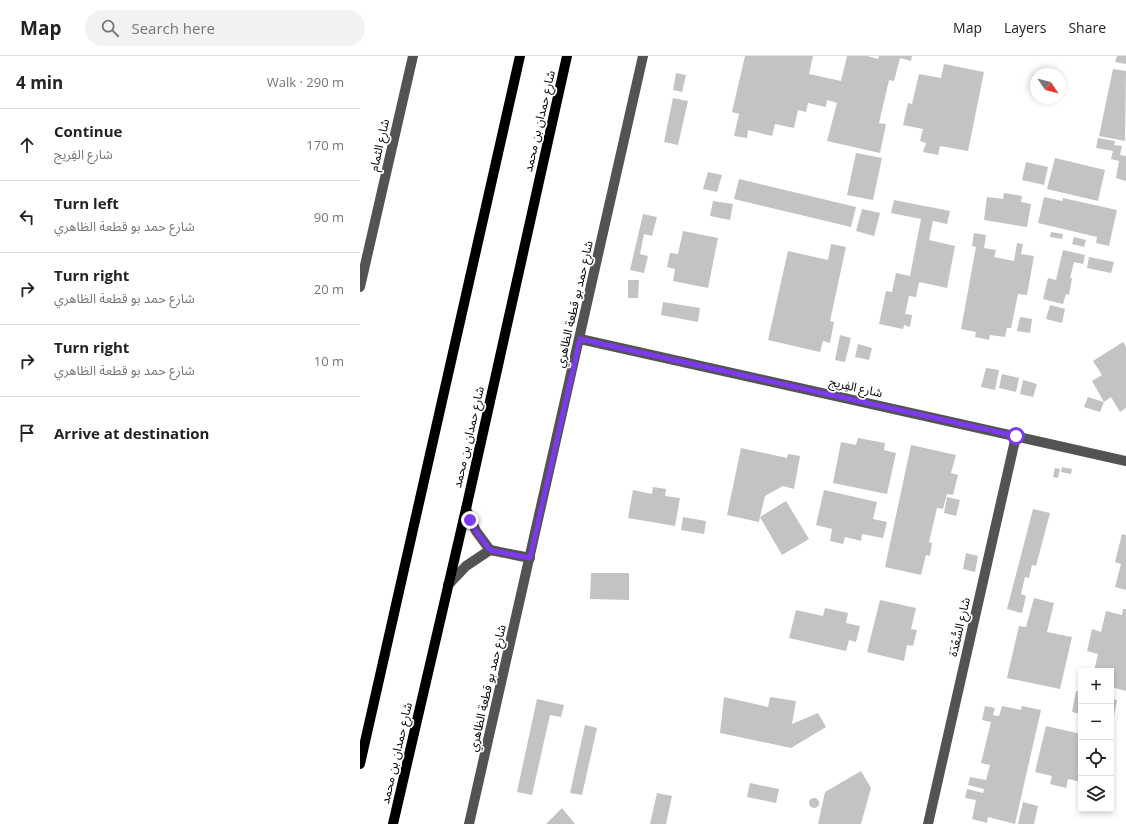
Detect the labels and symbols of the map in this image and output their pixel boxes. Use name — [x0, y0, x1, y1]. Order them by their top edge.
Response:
north arrow — [1030, 68, 1066, 104]
street label: شارع حمدان بن محمد — [519, 69, 560, 174]
street label: شارع الثمام — [365, 117, 394, 173]
street label: شارع حمد بو قطعة الظاهري — [551, 239, 599, 370]
street label: شارع الفِريج — [827, 373, 884, 402]
street label: شارع حمدان بن محمد — [448, 385, 489, 490]
route start — [1007, 427, 1025, 445]
route end — [461, 511, 479, 529]
street label: شارع السُّعْدَة — [944, 596, 975, 658]
street label: شارع حمد بو قطعة الظاهري — [464, 623, 512, 754]
street label: شارع حمدان بن محمد — [376, 701, 417, 806]

